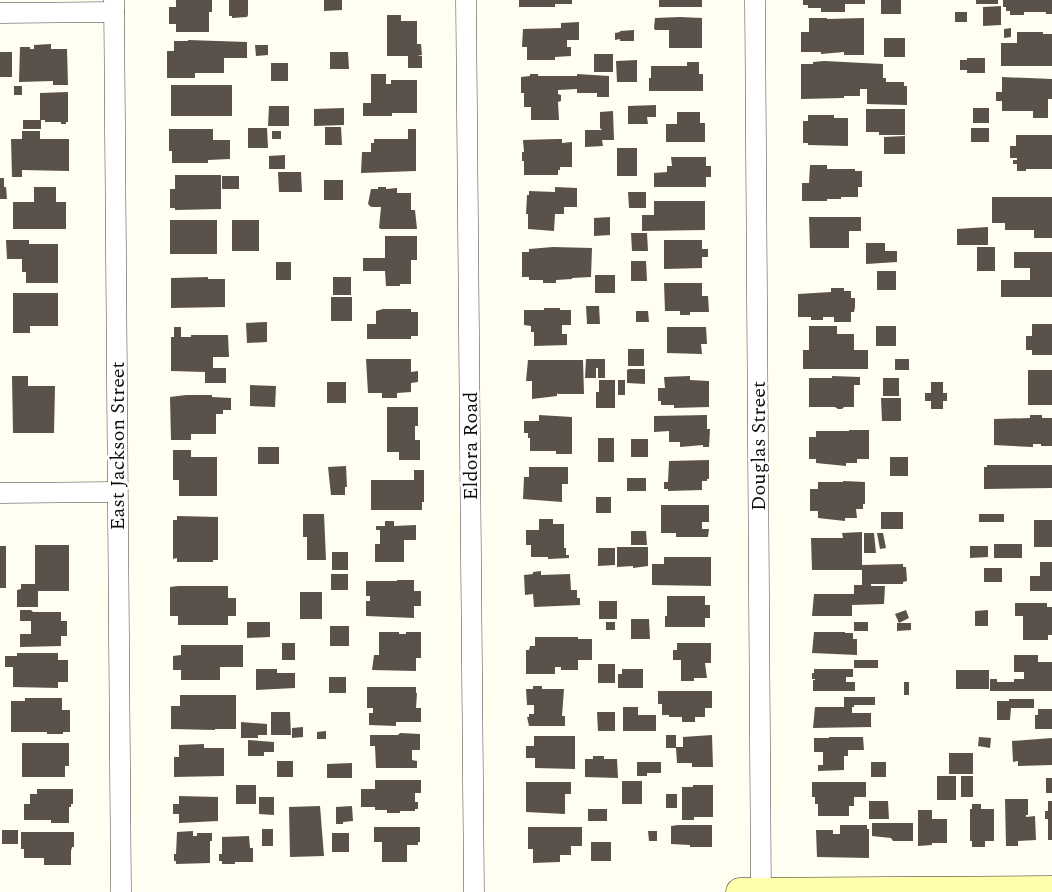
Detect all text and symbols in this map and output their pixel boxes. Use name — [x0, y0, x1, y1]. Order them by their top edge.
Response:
street label: East Jackson Street — [103, 361, 133, 531]
street label: Douglas Street — [744, 381, 774, 511]
street label: Eldora Road — [456, 392, 486, 500]

